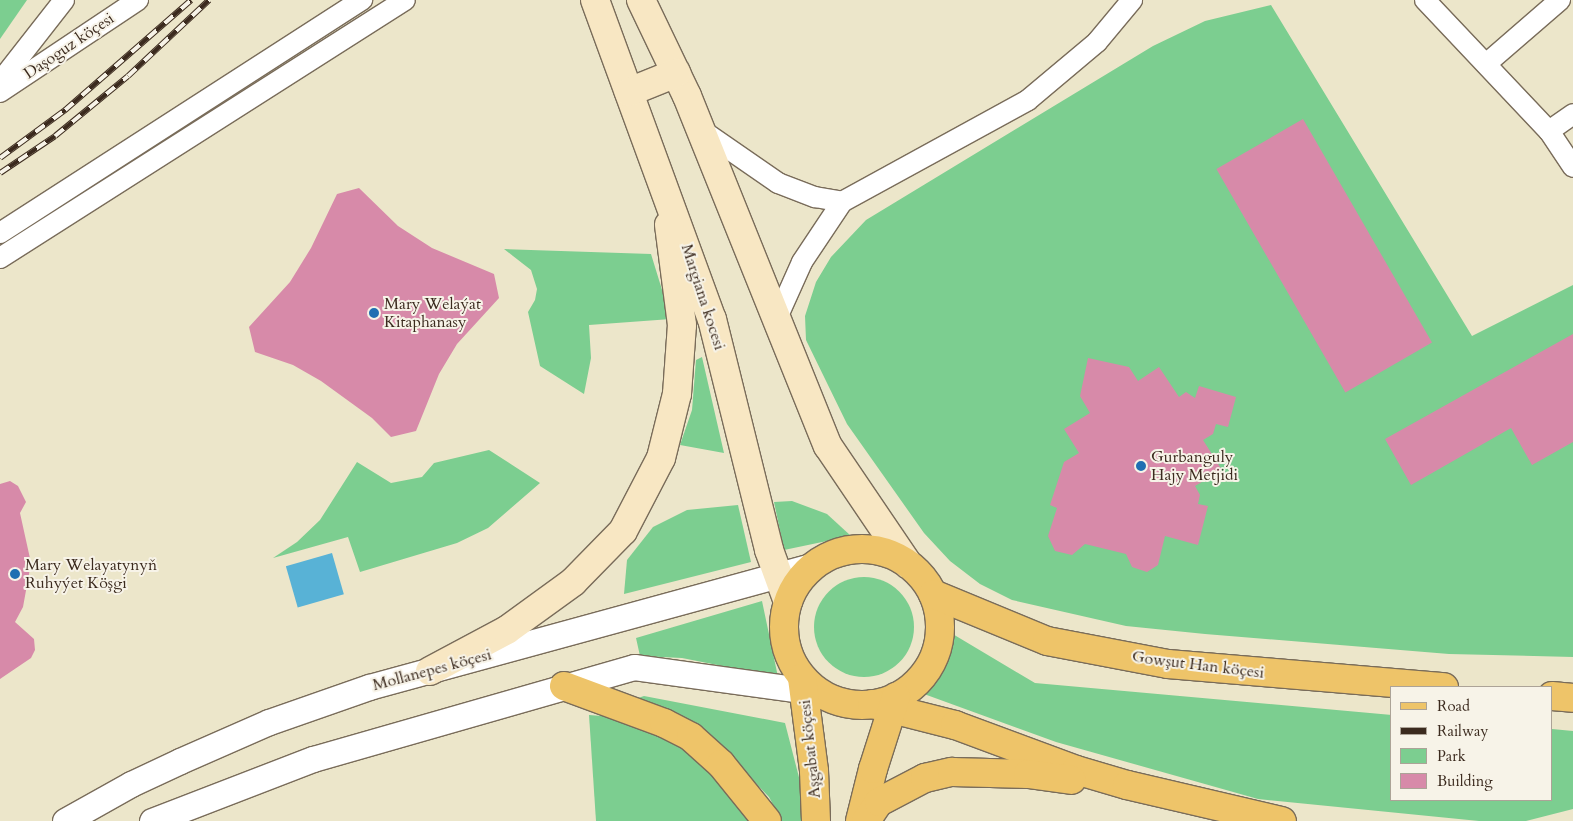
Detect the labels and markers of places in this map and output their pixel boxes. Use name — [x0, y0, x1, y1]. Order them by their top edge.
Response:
place label: Mary Welaýat Kitaphanasy — [384, 294, 481, 332]
marker: Mary Welaýat Kitaphanasy — [368, 307, 380, 319]
place label: Gurbanguly Hajy Metjidi — [1151, 447, 1238, 485]
marker: Gurbanguly Hajy Metjidi — [1135, 460, 1147, 472]
place label: Mary Welayatynyň Ruhyýet Köşgi — [25, 555, 157, 593]
marker: Mary Welayatynyň Ruhyýet Köşgi — [9, 568, 21, 580]

